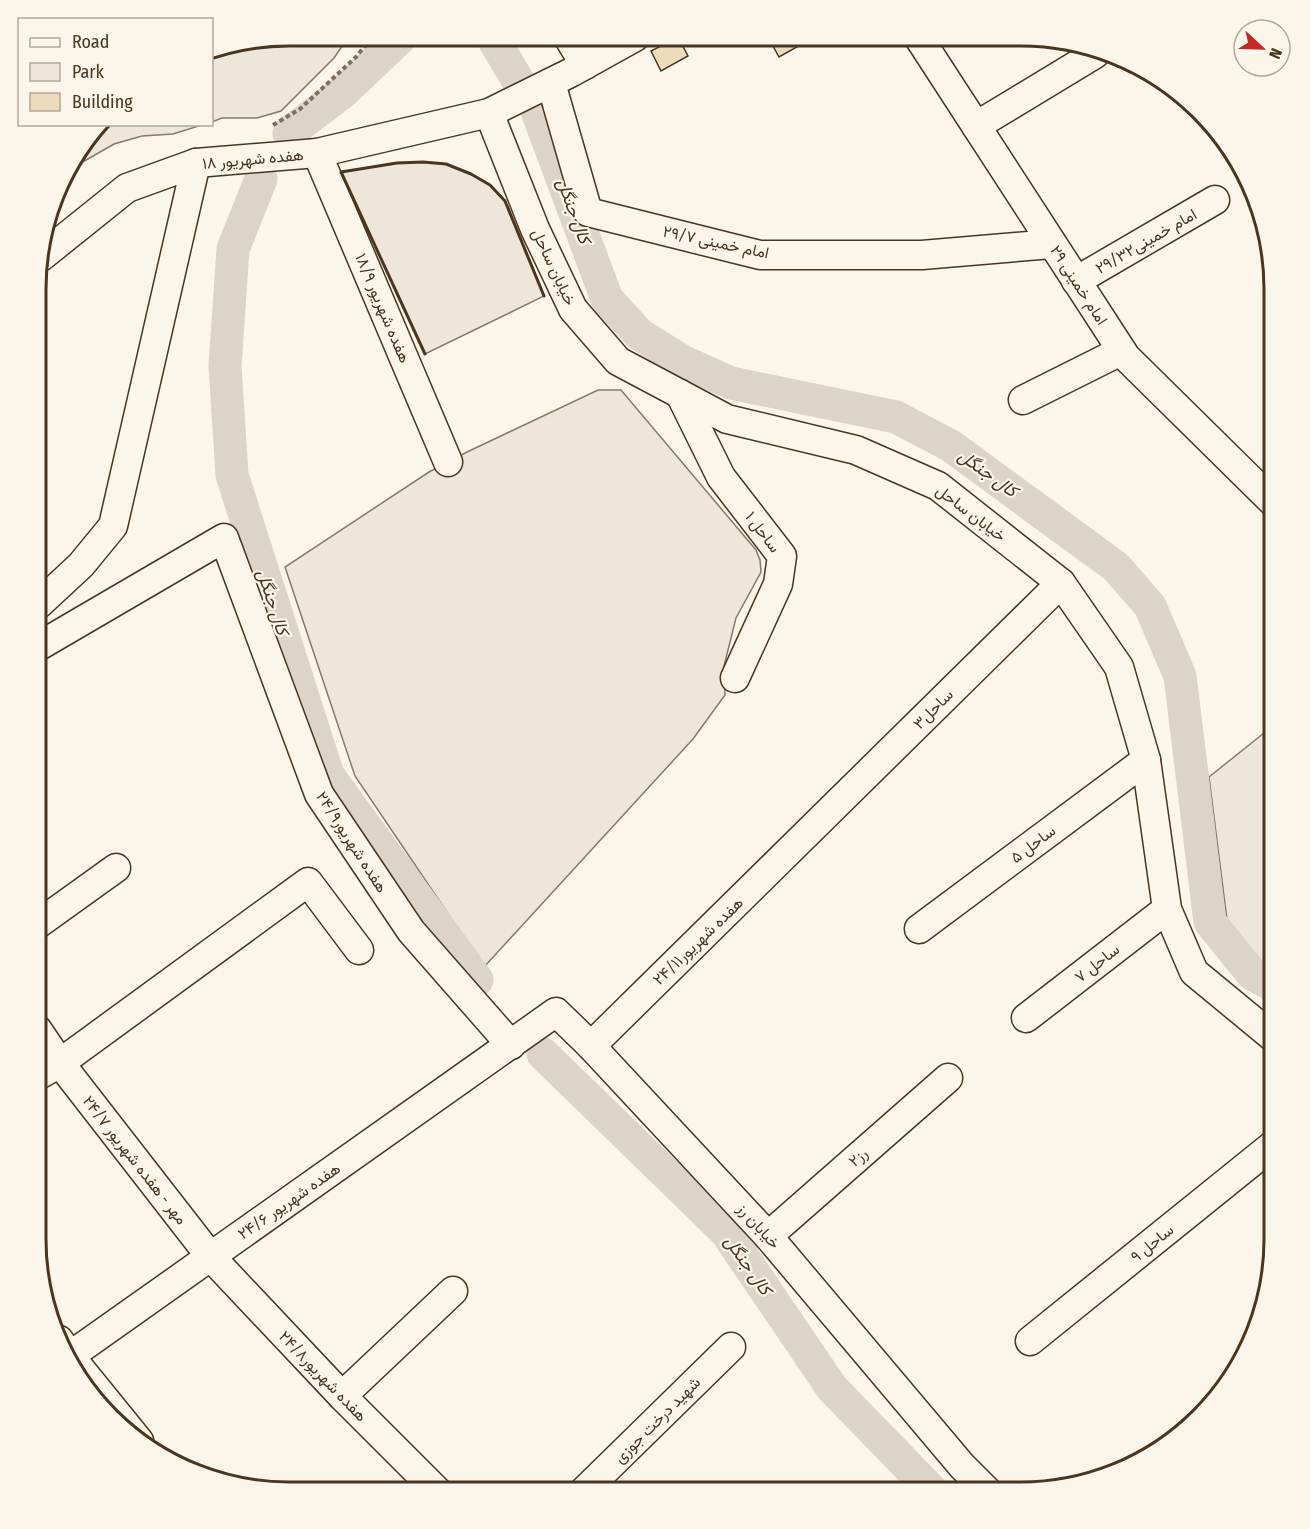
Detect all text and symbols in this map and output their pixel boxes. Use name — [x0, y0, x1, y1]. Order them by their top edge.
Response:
legend — [18, 18, 213, 126]
north arrow — [1232, 18, 1292, 78]
text: Road — [72, 31, 109, 53]
text: N — [1265, 45, 1286, 61]
text: Park — [72, 61, 105, 83]
text: Building — [72, 91, 133, 113]
street label: هفده شهریور ۱۸ — [201, 145, 305, 174]
water label: کال جنگل — [552, 175, 597, 249]
street label: امام خمینی۲۹/۳۲ — [1092, 204, 1200, 279]
street label: امام خمینی ۲۹/۷ — [661, 221, 771, 263]
street label: خیابان ساحل — [527, 226, 580, 309]
street label: امام خمینی ۲۹ — [1045, 242, 1112, 329]
street label: هفده شهریور ۱۸/۹ — [350, 250, 415, 366]
water label: کال جنگل — [954, 444, 1024, 504]
street label: خیابان ساحل — [932, 481, 1010, 546]
street label: ساحل ۱ — [741, 508, 785, 557]
water label: کال جنگل — [252, 566, 295, 640]
street label: ساحل۳ — [909, 685, 958, 734]
street label: هفده شهریور۲۴/۹ — [311, 788, 392, 897]
street label: ساحل ۵ — [1007, 821, 1060, 868]
street label: هفده شهریور۲۴/۱۱ — [649, 893, 748, 990]
street label: ساحل ۷ — [1071, 940, 1124, 987]
street label: مهر - هفده شهریور ۲۴/۷ — [78, 1092, 191, 1229]
street label: رز۲ — [845, 1144, 872, 1171]
street label: هفده شهریور ۲۴/۶ — [234, 1159, 344, 1244]
street label: خیابان رز — [732, 1198, 785, 1254]
street label: ساحل ۹ — [1127, 1220, 1178, 1267]
water label: کال جنگل — [720, 1231, 778, 1302]
street label: هفده شهریور۲۴/۸ — [274, 1327, 371, 1426]
street label: شهید درخت جوزی — [610, 1373, 705, 1468]

